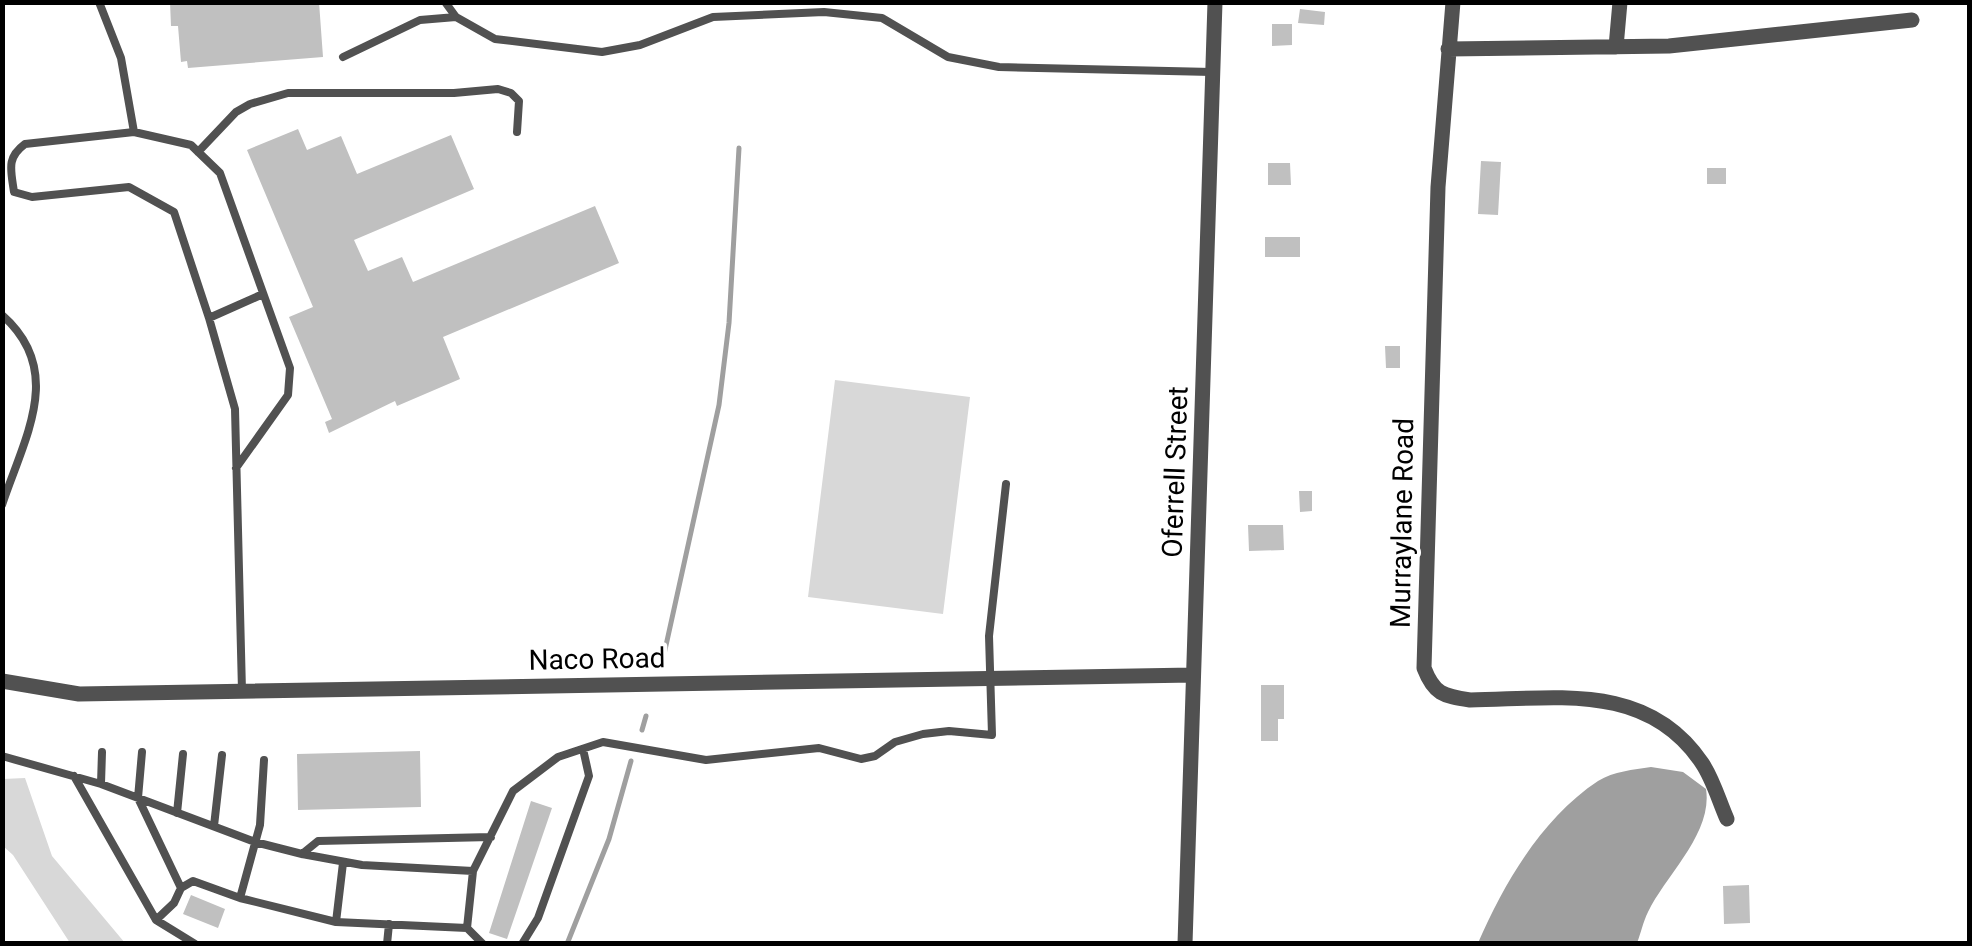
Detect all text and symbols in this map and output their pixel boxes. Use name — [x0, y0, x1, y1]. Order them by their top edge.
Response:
street label: Oferrell Street — [1156, 386, 1194, 558]
street label: Murraylane Road — [1384, 418, 1420, 628]
street label: Naco Road — [528, 641, 666, 677]

